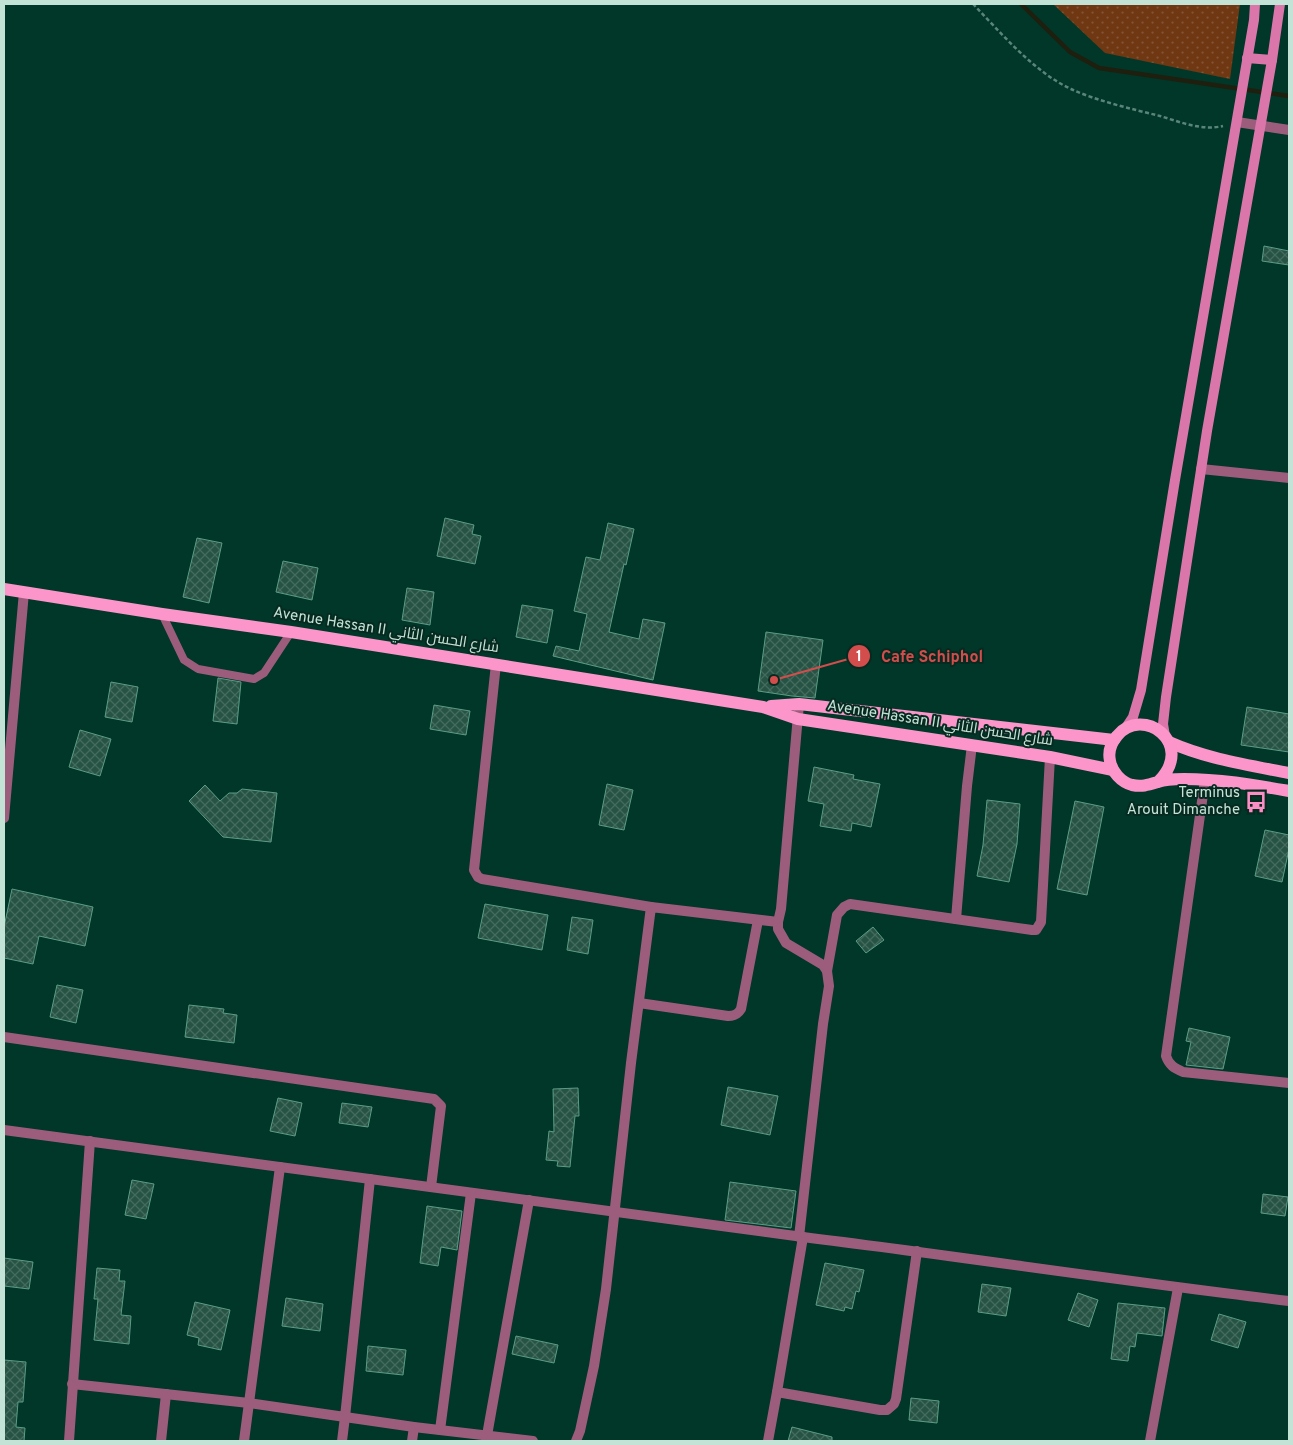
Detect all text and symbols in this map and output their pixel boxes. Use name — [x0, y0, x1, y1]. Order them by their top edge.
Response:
street label: Avenue Hassan II شارع الحسن الثاني — [272, 604, 500, 659]
callout: Cafe Schiphol — [846, 640, 993, 671]
text: 1 — [856, 648, 862, 667]
text: Cafe Schiphol — [881, 648, 983, 668]
street label: Avenue Hassan II شارع الحسن الثاني — [826, 697, 1054, 752]
place label: Terminus Arouit Dimanche — [1127, 784, 1240, 820]
bus stop icon: Terminus Arouit Dimanche — [1243, 789, 1269, 815]

